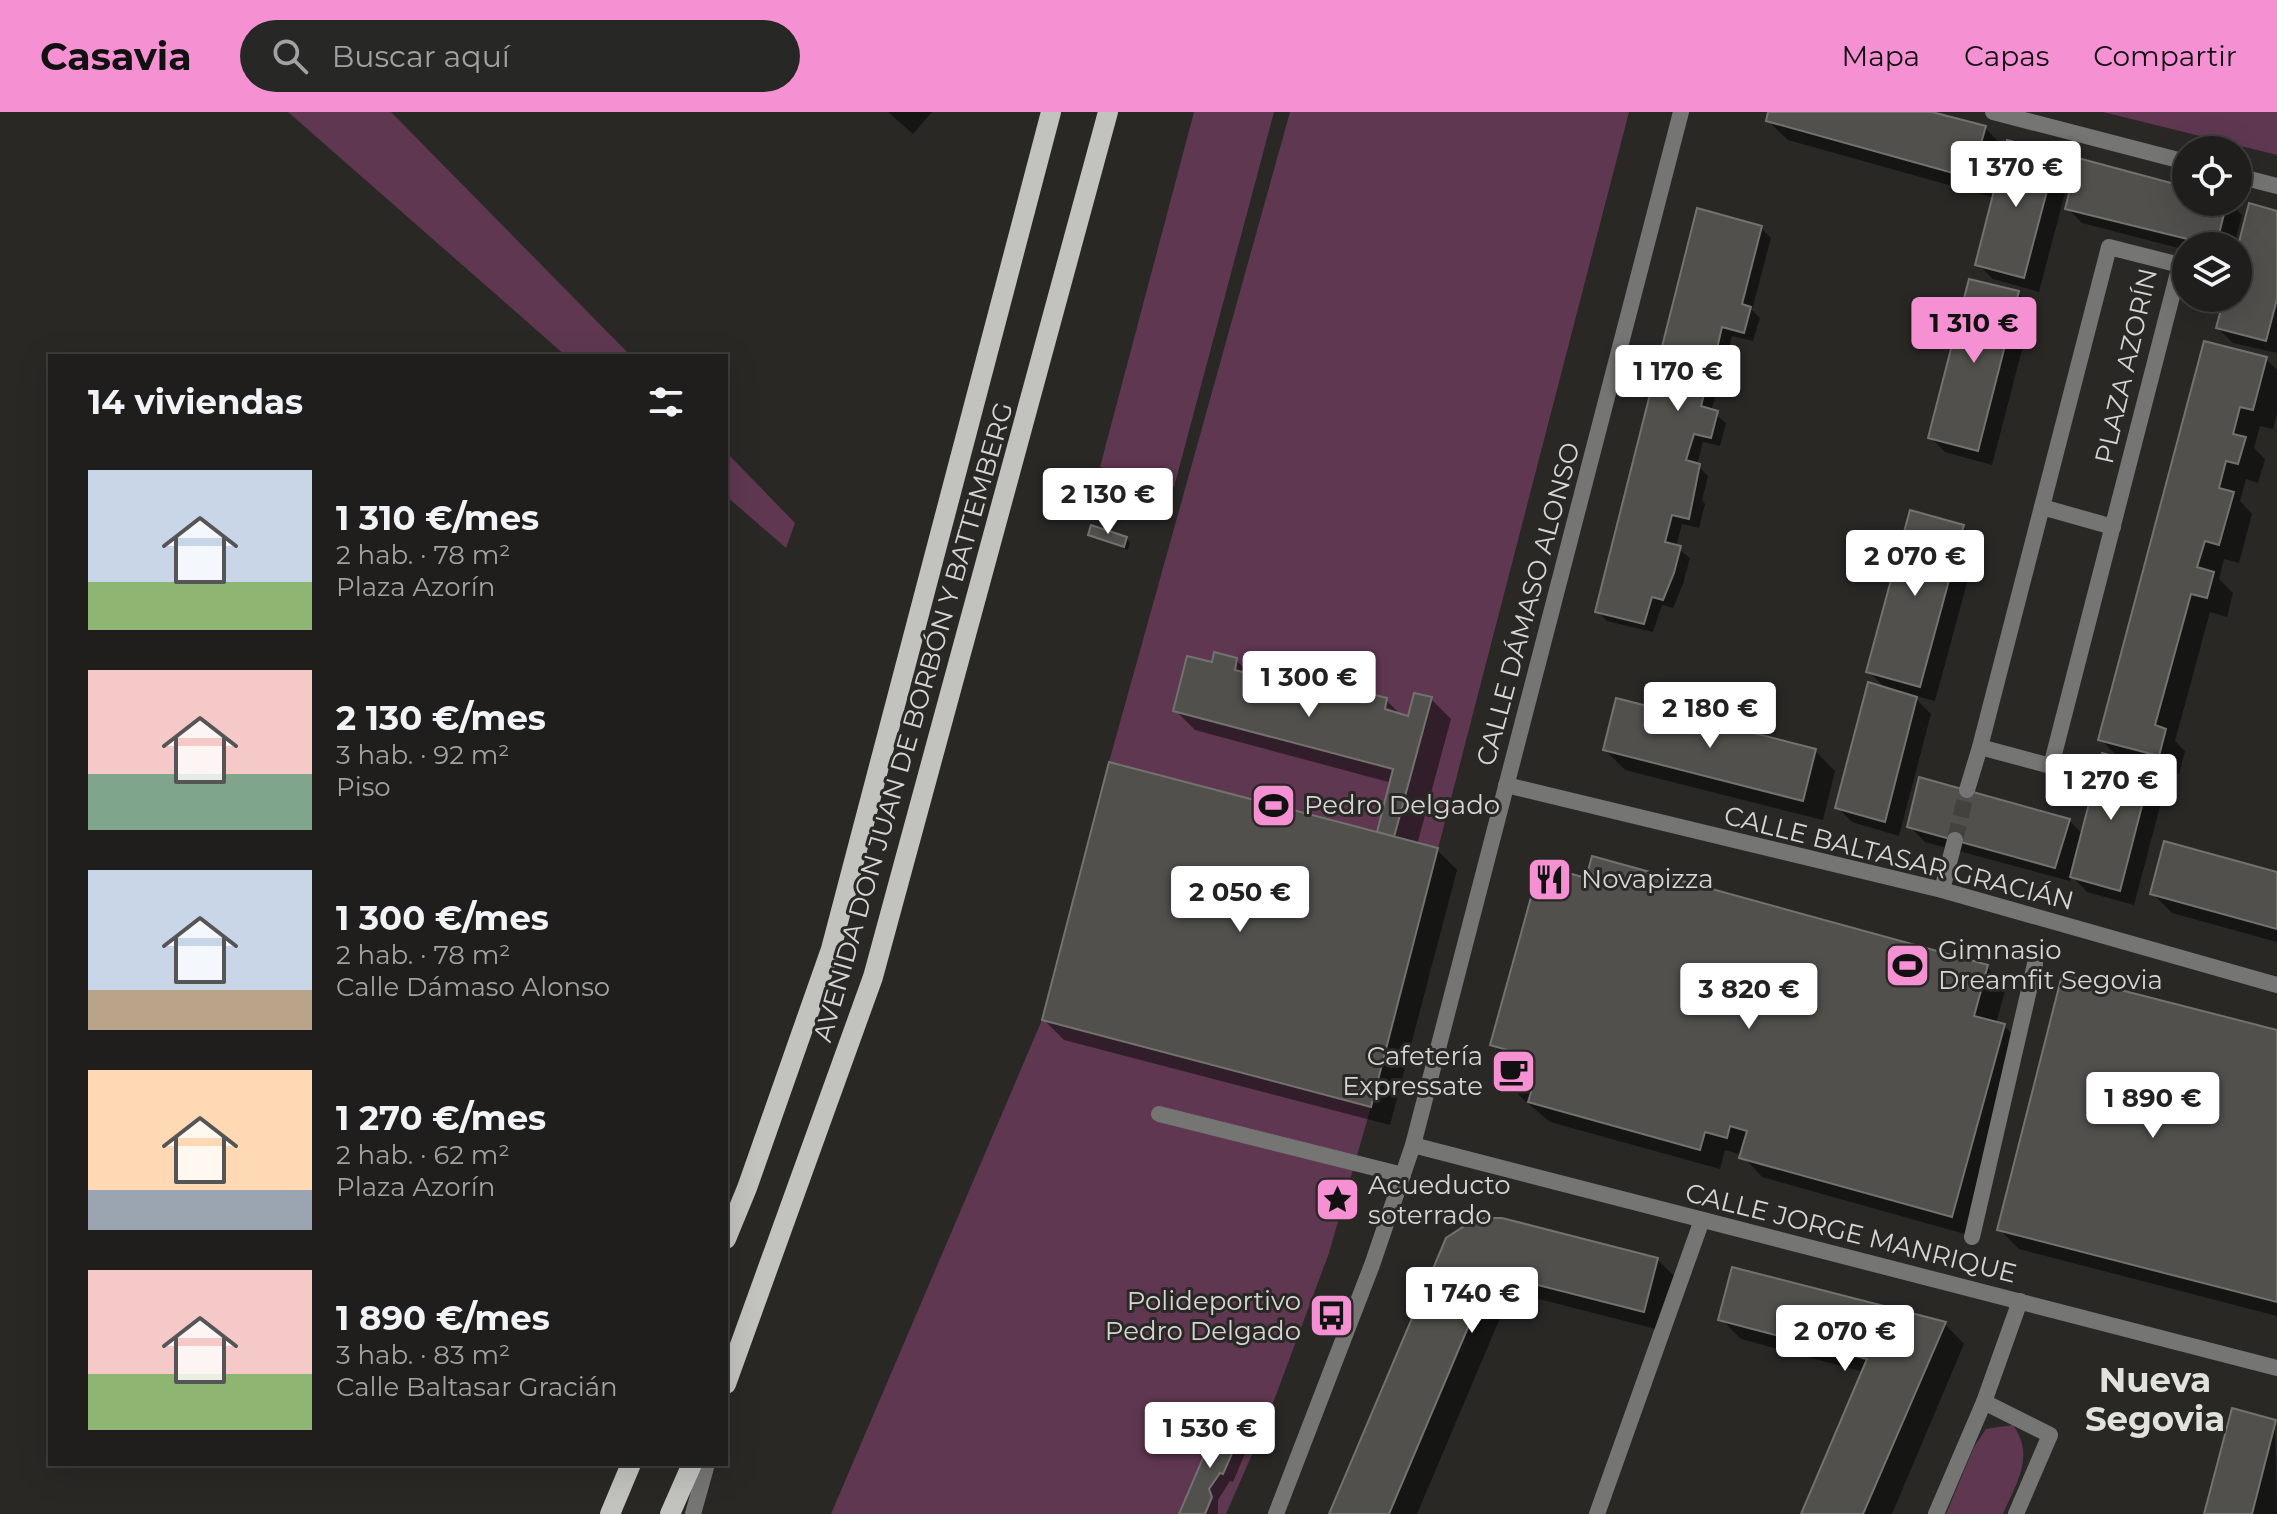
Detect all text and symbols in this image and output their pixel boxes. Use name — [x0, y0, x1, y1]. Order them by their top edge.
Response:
search box — [240, 20, 800, 92]
text: Casavia — [40, 33, 192, 80]
icon: search — [268, 34, 312, 78]
text: Buscar aquí — [332, 38, 510, 75]
text: Mapa — [1841, 39, 1920, 73]
text: Capas — [1964, 39, 2049, 73]
text: Compartir — [2093, 39, 2237, 73]
map controls — [2172, 136, 2252, 312]
button: locate — [2172, 136, 2252, 216]
pin: 1 370 € — [1942, 141, 2090, 209]
text: 1 370 € — [1969, 151, 2063, 183]
button: layers — [2172, 232, 2252, 312]
street label: PLAZA AZORÍN — [2088, 265, 2164, 467]
pin: 1 310 € — [1900, 297, 2048, 365]
text: 1 310 € — [1929, 307, 2019, 339]
pin: 1 170 € — [1604, 345, 1752, 413]
text: 1 170 € — [1633, 355, 1723, 387]
icon: filters — [644, 380, 688, 424]
text: 14 viviendas — [88, 381, 303, 423]
street label: AVENIDA DON JUAN DE BORBÓN Y BATTEMBERG — [806, 399, 1020, 1045]
street label: CALLE DÁMASO ALONSO — [1469, 439, 1587, 769]
pin: 2 130 € — [1034, 468, 1182, 536]
text: 2 130 € — [1061, 478, 1155, 510]
text: 1 310 €/mes — [336, 497, 539, 539]
icon: home — [152, 502, 248, 598]
pin: 2 070 € — [1841, 530, 1989, 598]
text: 2 hab. · 78 m² — [336, 539, 510, 571]
text: 2 070 € — [1864, 540, 1966, 572]
text: Plaza Azorín — [336, 571, 495, 603]
pin: 1 300 € — [1235, 651, 1383, 719]
text: 1 300 € — [1261, 661, 1357, 693]
pin: 2 180 € — [1636, 682, 1784, 750]
text: 2 180 € — [1662, 692, 1758, 724]
text: 2 130 €/mes — [336, 697, 546, 739]
icon: home — [152, 702, 248, 798]
text: 3 hab. · 92 m² — [336, 739, 510, 771]
pin: 1 270 € — [2037, 754, 2185, 822]
text: 1 270 € — [2064, 764, 2158, 796]
text: Piso — [336, 771, 391, 803]
sports icon: Pedro Delgado — [1249, 781, 1297, 829]
place label: Pedro Delgado — [1304, 789, 1500, 821]
street label: CALLE BALTASAR GRACIÁN — [1721, 799, 2077, 917]
restaurant icon: Novapizza — [1526, 855, 1574, 903]
place label: Novapizza — [1581, 863, 1714, 895]
pin: 2 050 € — [1166, 866, 1314, 934]
text: 2 050 € — [1189, 876, 1291, 908]
text: 1 300 €/mes — [336, 897, 549, 939]
icon: home — [152, 902, 248, 998]
place label: Gimnasio Dreamfit Segovia — [1938, 934, 2163, 996]
text: 2 hab. · 78 m² — [336, 939, 510, 971]
sports icon: Gimnasio Dreamfit Segovia — [1883, 941, 1931, 989]
pin: 3 820 € — [1675, 963, 1823, 1031]
text: Calle Dámaso Alonso — [336, 971, 610, 1003]
text: 3 820 € — [1698, 973, 1800, 1005]
place label: Cafetería Expressate — [1342, 1040, 1483, 1102]
cafe icon: Cafetería Expressate — [1490, 1047, 1538, 1095]
pin: 1 890 € — [2079, 1072, 2227, 1140]
text: 1 890 € — [2104, 1082, 2202, 1114]
text: 1 270 €/mes — [336, 1097, 546, 1139]
icon: home — [152, 1102, 248, 1198]
text: 2 hab. · 62 m² — [336, 1139, 510, 1171]
place label: Acueducto soterrado — [1368, 1169, 1511, 1231]
text: Plaza Azorín — [336, 1171, 495, 1203]
place icon: Acueducto soterrado — [1313, 1176, 1361, 1224]
street label: CALLE JORGE MANRIQUE — [1682, 1176, 2020, 1290]
pin: 1 740 € — [1398, 1267, 1546, 1335]
text: 1 740 € — [1424, 1277, 1520, 1309]
place label: Polideportivo Pedro Delgado — [1105, 1285, 1301, 1347]
bus stop icon: Polideportivo Pedro Delgado — [1308, 1292, 1356, 1340]
text: 1 890 €/mes — [336, 1297, 550, 1339]
icon: home — [152, 1302, 248, 1398]
pin: 2 070 € — [1771, 1305, 1919, 1373]
text: 2 070 € — [1794, 1315, 1896, 1347]
text: 3 hab. · 83 m² — [336, 1339, 510, 1371]
district label: Nueva Segovia — [2085, 1359, 2225, 1440]
text: Calle Baltasar Gracián — [336, 1371, 618, 1403]
pin: 1 530 € — [1136, 1402, 1284, 1470]
text: 1 530 € — [1163, 1412, 1257, 1444]

